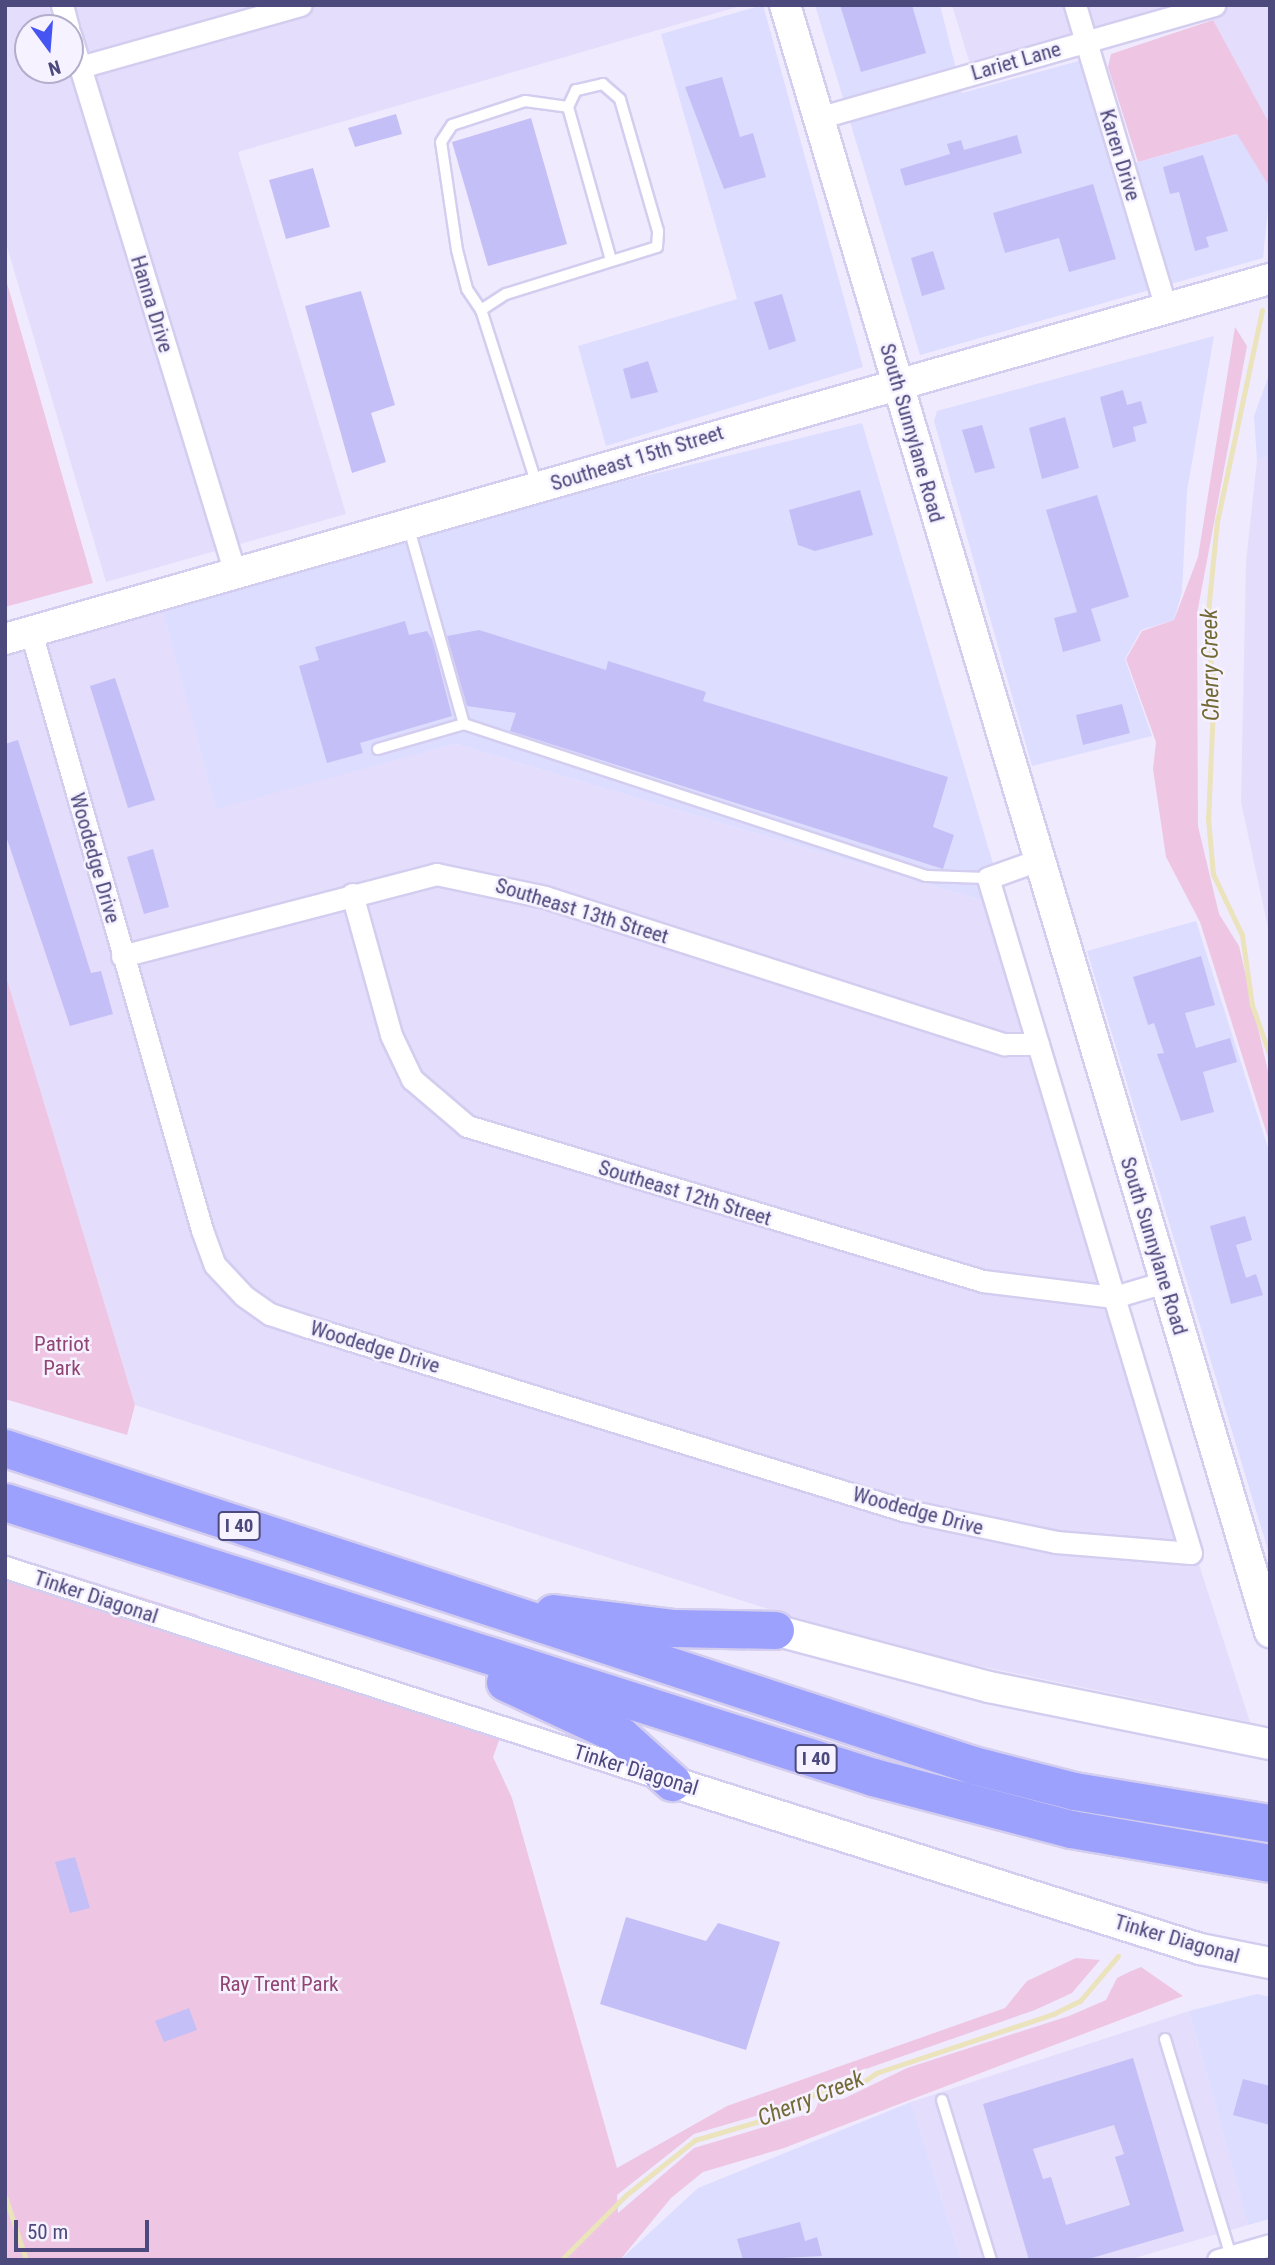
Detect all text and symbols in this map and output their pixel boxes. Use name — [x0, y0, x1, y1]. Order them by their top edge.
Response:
north arrow — [14, 14, 84, 84]
street label: Lariet Lane — [968, 36, 1064, 86]
text: N — [46, 55, 63, 80]
street label: Karen Drive — [1094, 106, 1146, 204]
street label: Hanna Drive — [125, 252, 179, 356]
street label: South Sunnylane Road — [874, 341, 950, 525]
street label: Southeast 15th Street — [547, 420, 727, 496]
water label: Cherry Creek — [1196, 609, 1226, 721]
street label: Woodedge Drive — [64, 790, 126, 926]
street label: Southeast 13th Street — [492, 873, 672, 949]
street label: South Sunnylane Road — [1115, 1154, 1193, 1338]
street label: Southeast 12th Street — [595, 1155, 775, 1231]
street label: Woodedge Drive — [307, 1315, 443, 1379]
park label: Patriot Park — [34, 1331, 90, 1381]
street label: Woodedge Drive — [850, 1481, 986, 1541]
road number: I 40 — [216, 1510, 262, 1542]
street label: Tinker Diagonal — [31, 1565, 161, 1629]
street label: Tinker Diagonal — [571, 1739, 701, 1801]
road number: I 40 — [793, 1744, 839, 1774]
street label: Tinker Diagonal — [1111, 1909, 1243, 1969]
park label: Ray Trent Park — [219, 1971, 339, 1997]
water label: Cherry Creek — [754, 2065, 868, 2133]
scale bar — [18, 2206, 152, 2250]
text: 50 m — [27, 2220, 68, 2244]

